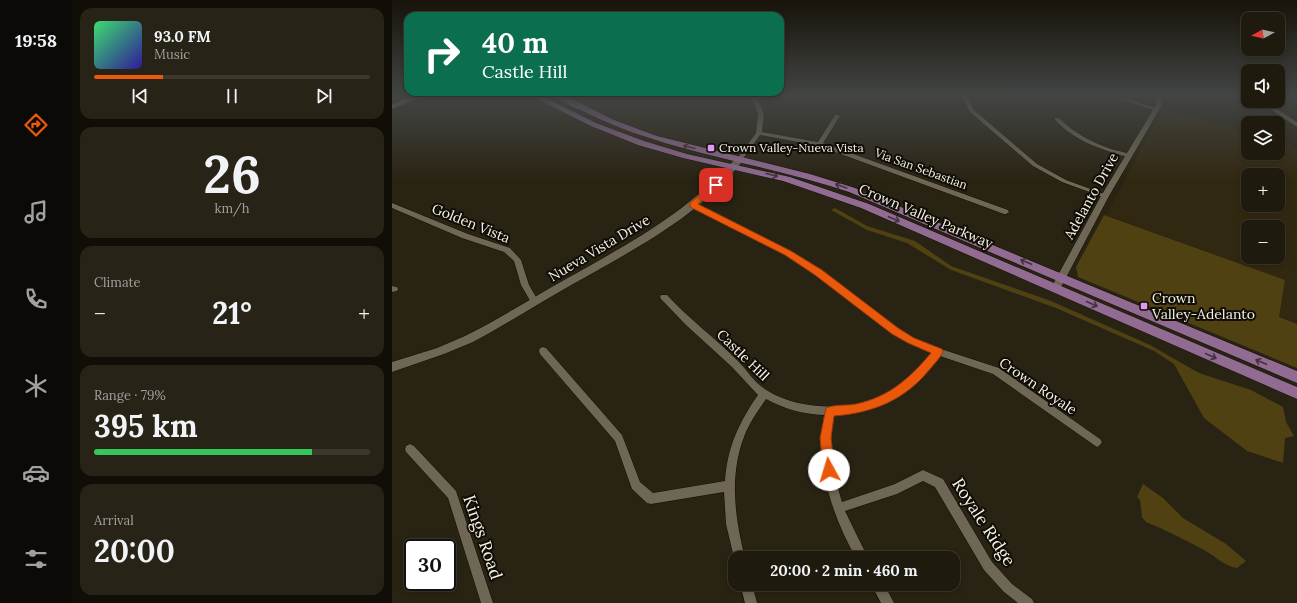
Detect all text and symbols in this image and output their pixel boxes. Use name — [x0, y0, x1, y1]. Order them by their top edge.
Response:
north arrow — [1241, 12, 1285, 56]
map controls — [1241, 12, 1285, 264]
text: 40 m — [482, 25, 548, 61]
text: 93.0 FM — [154, 27, 211, 46]
icon: right — [416, 28, 468, 80]
text: 19:58 — [15, 29, 57, 52]
text: Music — [154, 46, 190, 63]
text: Castle Hill — [482, 60, 567, 83]
button: sound — [1241, 64, 1285, 108]
icon: previous — [129, 85, 151, 107]
icon: pause — [221, 85, 243, 107]
icon: next — [313, 85, 335, 107]
icon: directions — [22, 111, 50, 139]
button: layers — [1241, 116, 1285, 160]
place label: Crown Valley-Nueva Vista — [719, 140, 864, 155]
text: 26 — [203, 141, 261, 207]
one-way arrow — [682, 143, 695, 150]
marker: Crown Valley-Nueva Vista — [706, 143, 716, 153]
street label: Via San Sebastian — [872, 144, 969, 192]
street label: Adelanto Drive — [1059, 149, 1122, 243]
pin — [699, 168, 733, 202]
button: + — [1241, 168, 1285, 212]
one-way arrow — [765, 172, 778, 179]
icon: arrive — [705, 174, 727, 196]
street label: Crown Valley Parkway — [856, 180, 996, 253]
one-way arrow — [836, 181, 848, 189]
icon: music — [22, 198, 50, 226]
street label: Golden Vista — [429, 199, 513, 247]
text: km/h — [214, 200, 250, 217]
street label: Nueva Vista Drive — [545, 210, 653, 285]
one-way arrow — [888, 215, 900, 223]
button: − — [1241, 220, 1285, 264]
one-way arrow — [1021, 258, 1033, 265]
text: Climate — [94, 274, 141, 291]
icon: phone — [22, 285, 50, 313]
place label: Crown Valley-Adelanto — [1151, 289, 1255, 323]
text: 21° — [212, 294, 252, 332]
text: − — [94, 299, 106, 327]
text: + — [358, 299, 370, 327]
one-way arrow — [1086, 301, 1098, 308]
marker: Crown Valley-Adelanto — [1139, 301, 1149, 311]
street label: Castle Hill — [713, 325, 773, 385]
street label: Crown Royale — [996, 353, 1081, 419]
one-way arrow — [1205, 353, 1217, 360]
one-way arrow — [1255, 358, 1267, 365]
icon: climate — [22, 372, 50, 400]
text: Range · 79% — [94, 387, 166, 404]
text: 395 km — [94, 407, 198, 445]
position arrow — [808, 449, 850, 491]
icon: car — [22, 459, 50, 487]
street label: Royale Ridge — [947, 474, 1021, 570]
street label: Kings Road — [458, 492, 508, 582]
text: Arrival — [94, 512, 134, 529]
text: 20:00 — [94, 532, 175, 570]
speed limit sign: 30 — [404, 539, 456, 591]
icon: filters — [22, 545, 50, 573]
text: 20:00 · 2 min · 460 m — [770, 561, 918, 580]

